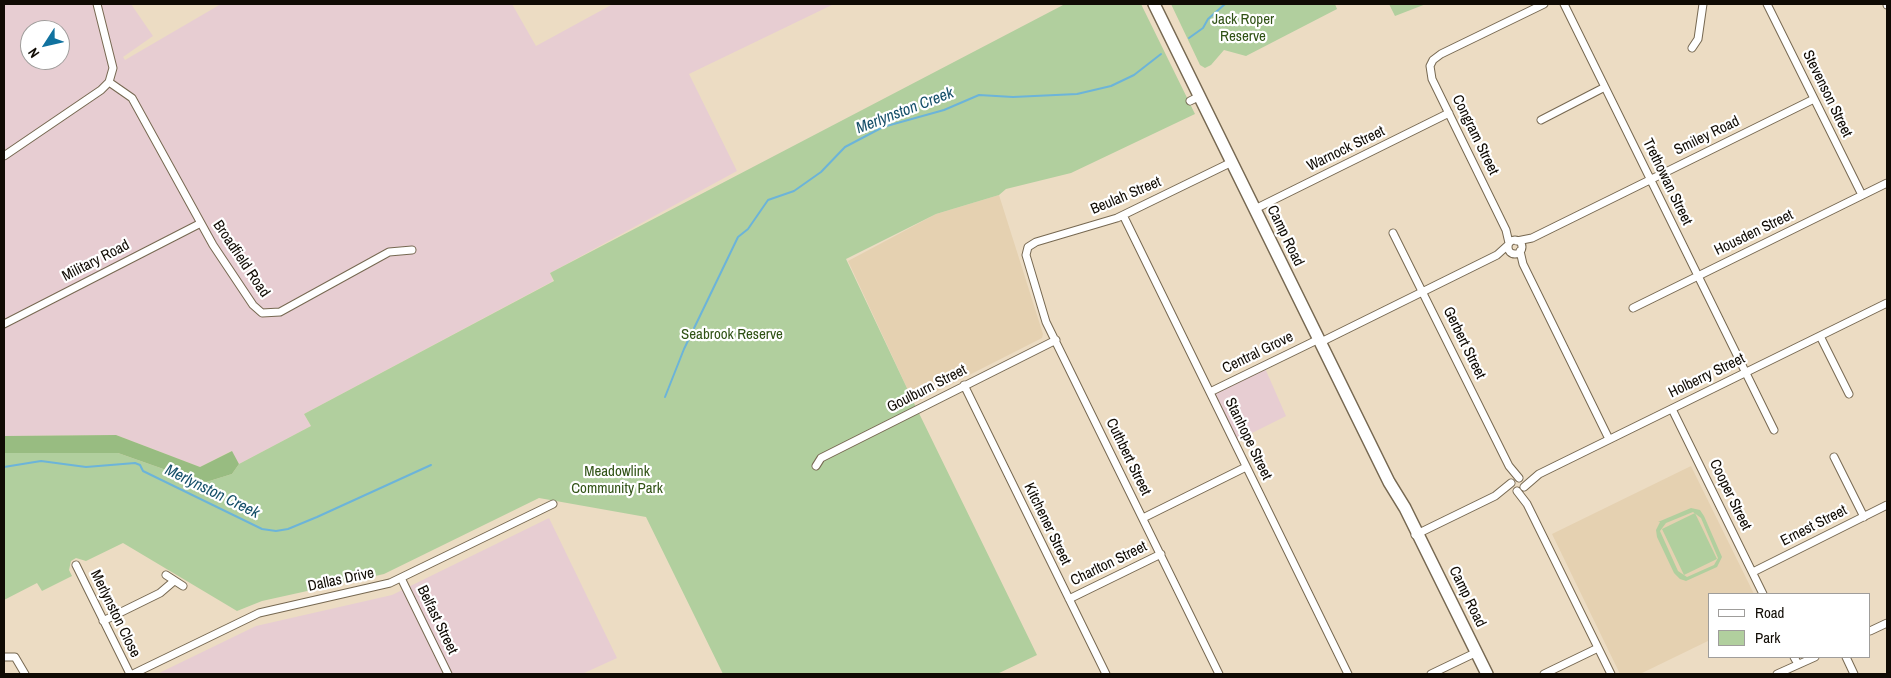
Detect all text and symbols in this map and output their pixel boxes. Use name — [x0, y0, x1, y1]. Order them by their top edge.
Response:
park label: Jack Roper Reserve — [1212, 11, 1274, 46]
north arrow — [20, 20, 70, 70]
text: N — [24, 44, 43, 62]
street label: Stevenson Street — [1798, 48, 1856, 140]
water label: Merlynston Creek — [854, 84, 956, 138]
street label: Congram Street — [1448, 92, 1502, 178]
street label: Smiley Road — [1671, 112, 1743, 160]
street label: Warnock Street — [1304, 122, 1388, 176]
street label: Trethowan Street — [1638, 136, 1696, 228]
street label: Beulah Street — [1088, 173, 1164, 219]
street label: Camp Road — [1263, 203, 1307, 269]
street label: Housden Street — [1712, 206, 1796, 260]
street label: Broadfield Road — [209, 217, 273, 301]
street label: Military Road — [59, 236, 133, 286]
street label: Gerbert Street — [1439, 304, 1489, 382]
park label: Seabrook Reserve — [681, 326, 783, 344]
street label: Central Grove — [1220, 328, 1296, 378]
street label: Holberry Street — [1666, 350, 1748, 402]
street label: Goulburn Street — [884, 361, 970, 417]
street label: Stanhope Street — [1220, 395, 1276, 483]
street label: Cuthbert Street — [1102, 416, 1154, 498]
street label: Cooper Street — [1705, 457, 1755, 533]
water label: Merlynston Creek — [162, 461, 262, 523]
park label: Meadowlink Community Park — [571, 463, 663, 498]
street label: Kitchener Street — [1019, 480, 1075, 568]
street label: Ernest Street — [1778, 502, 1850, 550]
street label: Charlton Street — [1068, 538, 1150, 590]
street label: Dallas Drive — [306, 564, 376, 596]
street label: Camp Road — [1445, 564, 1489, 630]
street label: Merlynston Close — [86, 567, 144, 661]
street label: Belfast Street — [413, 583, 461, 657]
legend — [1708, 593, 1871, 658]
text: Road — [1755, 602, 1784, 623]
text: Park — [1755, 627, 1780, 648]

